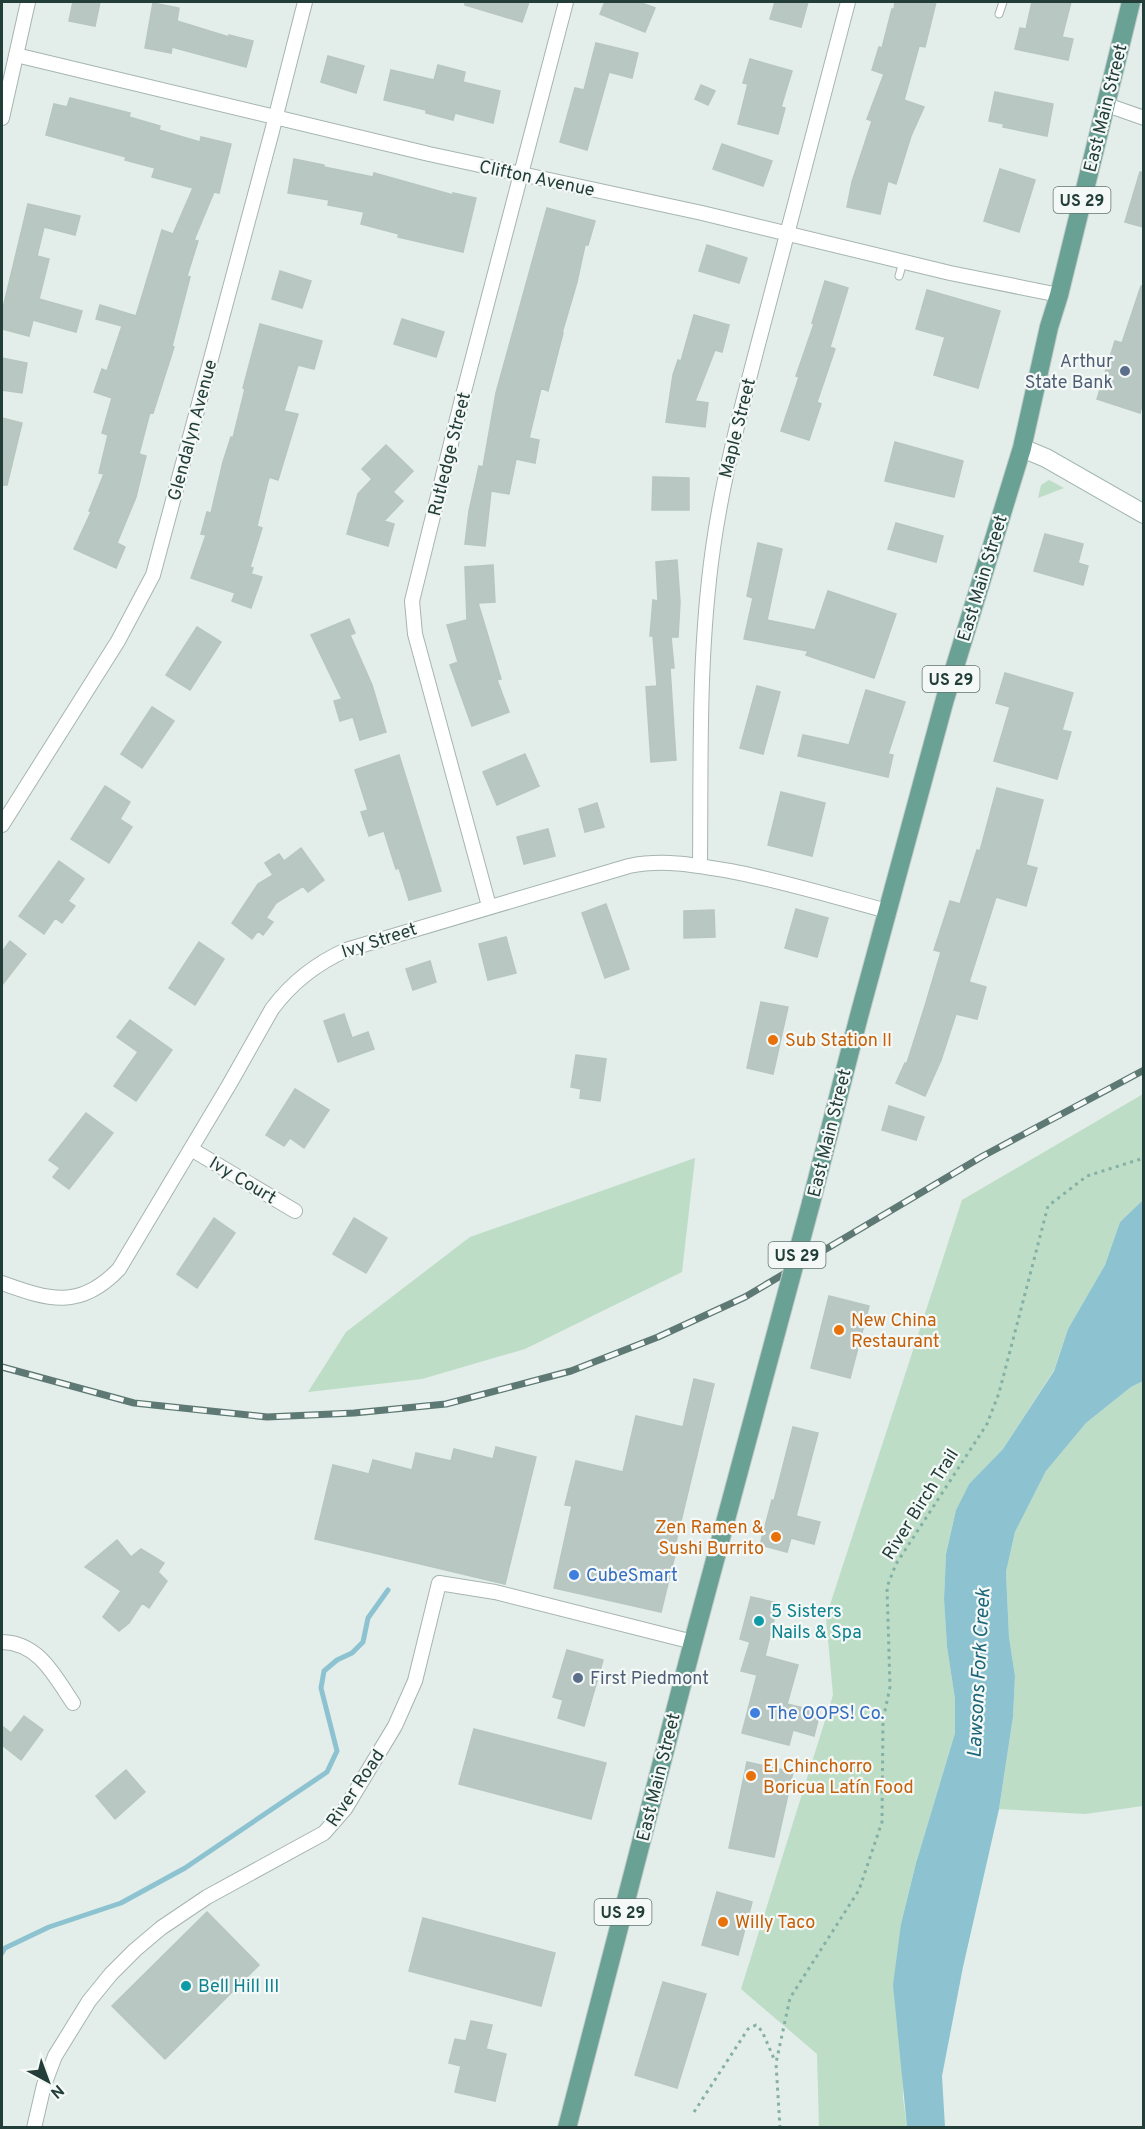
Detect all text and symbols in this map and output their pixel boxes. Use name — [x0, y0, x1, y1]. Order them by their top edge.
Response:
street label: East Main Street — [1079, 42, 1134, 175]
street label: Clifton Avenue — [477, 156, 597, 203]
road number: US 29 — [1054, 187, 1110, 213]
place label: Arthur State Bank — [1025, 351, 1113, 395]
street label: Glendalyn Avenue — [164, 357, 223, 503]
marker: Arthur State Bank — [1118, 364, 1132, 378]
street label: Maple Street — [715, 376, 762, 481]
street label: Rutledge Street — [424, 390, 477, 519]
street label: East Main Street — [953, 512, 1014, 645]
road number: US 29 — [922, 666, 980, 692]
street label: Ivy Street — [339, 918, 420, 964]
place label: Sub Station II — [785, 1030, 892, 1053]
marker: Sub Station II — [766, 1033, 780, 1047]
street label: East Main Street — [803, 1067, 858, 1200]
street label: Ivy Court — [204, 1152, 280, 1210]
road number: US 29 — [768, 1242, 826, 1268]
place label: New China Restaurant — [851, 1310, 940, 1354]
marker: New China Restaurant — [832, 1323, 846, 1337]
street label: River Birch Trail — [878, 1445, 965, 1565]
place label: Zen Ramen & Sushi Burrito — [655, 1517, 764, 1561]
marker: Zen Ramen & Sushi Burrito — [769, 1530, 783, 1544]
place label: CubeSmart — [586, 1565, 678, 1588]
marker: CubeSmart — [567, 1568, 581, 1582]
water label: Lawsons Fork Creek — [963, 1586, 997, 1759]
place label: 5 Sisters Nails & Spa — [771, 1601, 862, 1645]
marker: 5 Sisters Nails & Spa — [752, 1614, 766, 1628]
place label: First Piedmont — [590, 1668, 709, 1691]
marker: First Piedmont — [571, 1671, 585, 1685]
place label: The OOPS! Co. — [767, 1703, 885, 1726]
marker: The OOPS! Co. — [748, 1706, 762, 1720]
street label: East Main Street — [632, 1711, 687, 1844]
street label: River Road — [322, 1746, 391, 1832]
place label: El Chinchorro Boricua Latín Food — [763, 1756, 914, 1800]
marker: El Chinchorro Boricua Latín Food — [744, 1769, 758, 1783]
road number: US 29 — [594, 1899, 652, 1925]
place label: Willy Taco — [735, 1912, 815, 1935]
marker: Willy Taco — [716, 1915, 730, 1929]
place label: Bell Hill III — [198, 1976, 279, 1999]
marker: Bell Hill III — [179, 1979, 193, 1993]
north arrow — [18, 2051, 78, 2111]
text: N — [46, 2079, 67, 2102]

